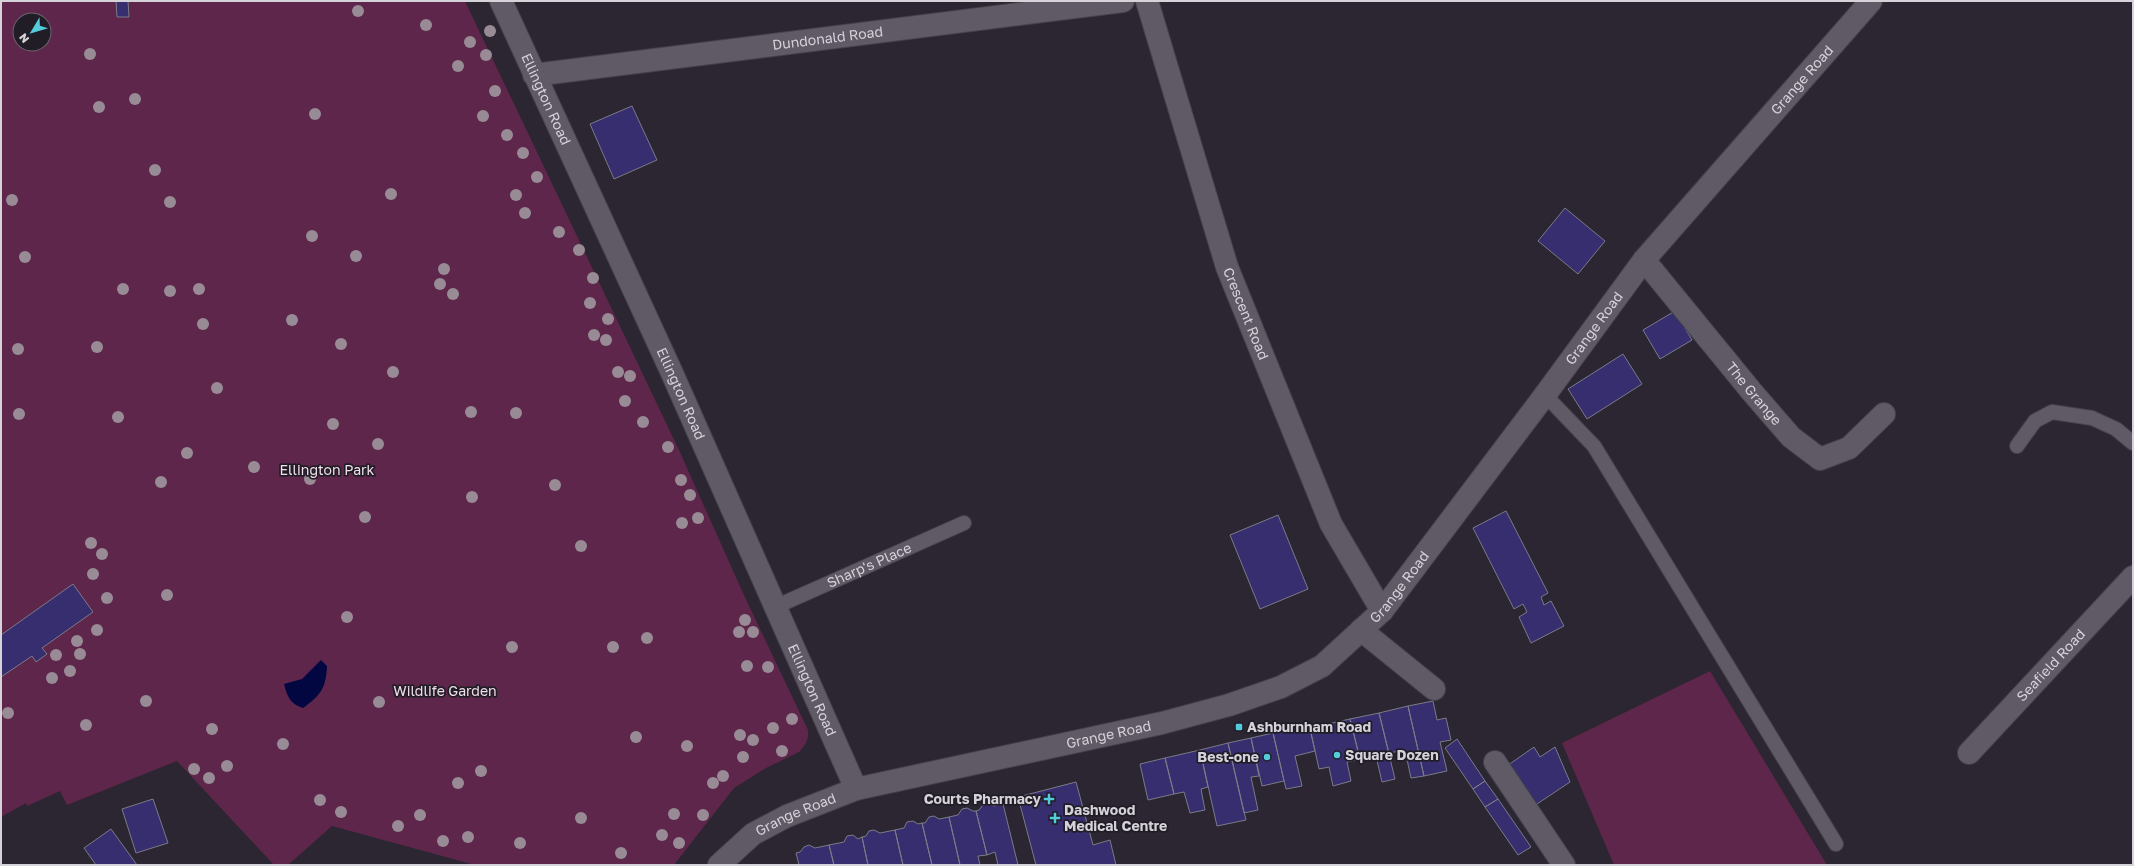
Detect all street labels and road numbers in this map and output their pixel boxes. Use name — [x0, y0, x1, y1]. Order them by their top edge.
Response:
street label: Dundonald Road — [771, 22, 884, 53]
street label: Grange Road — [1767, 41, 1836, 118]
street label: Ellington Road — [518, 50, 575, 147]
street label: Crescent Road — [1220, 265, 1273, 362]
street label: Grange Road — [1561, 288, 1626, 368]
street label: Ellington Road — [653, 345, 709, 442]
street label: The Grange — [1723, 358, 1786, 428]
street label: Sharp's Place — [824, 538, 914, 591]
street label: Grange Road — [1366, 548, 1432, 626]
street label: Seafield Road — [2013, 625, 2088, 705]
street label: Ellington Road — [785, 641, 840, 738]
street label: Grange Road — [1065, 717, 1153, 751]
street label: Grange Road — [752, 789, 838, 839]

